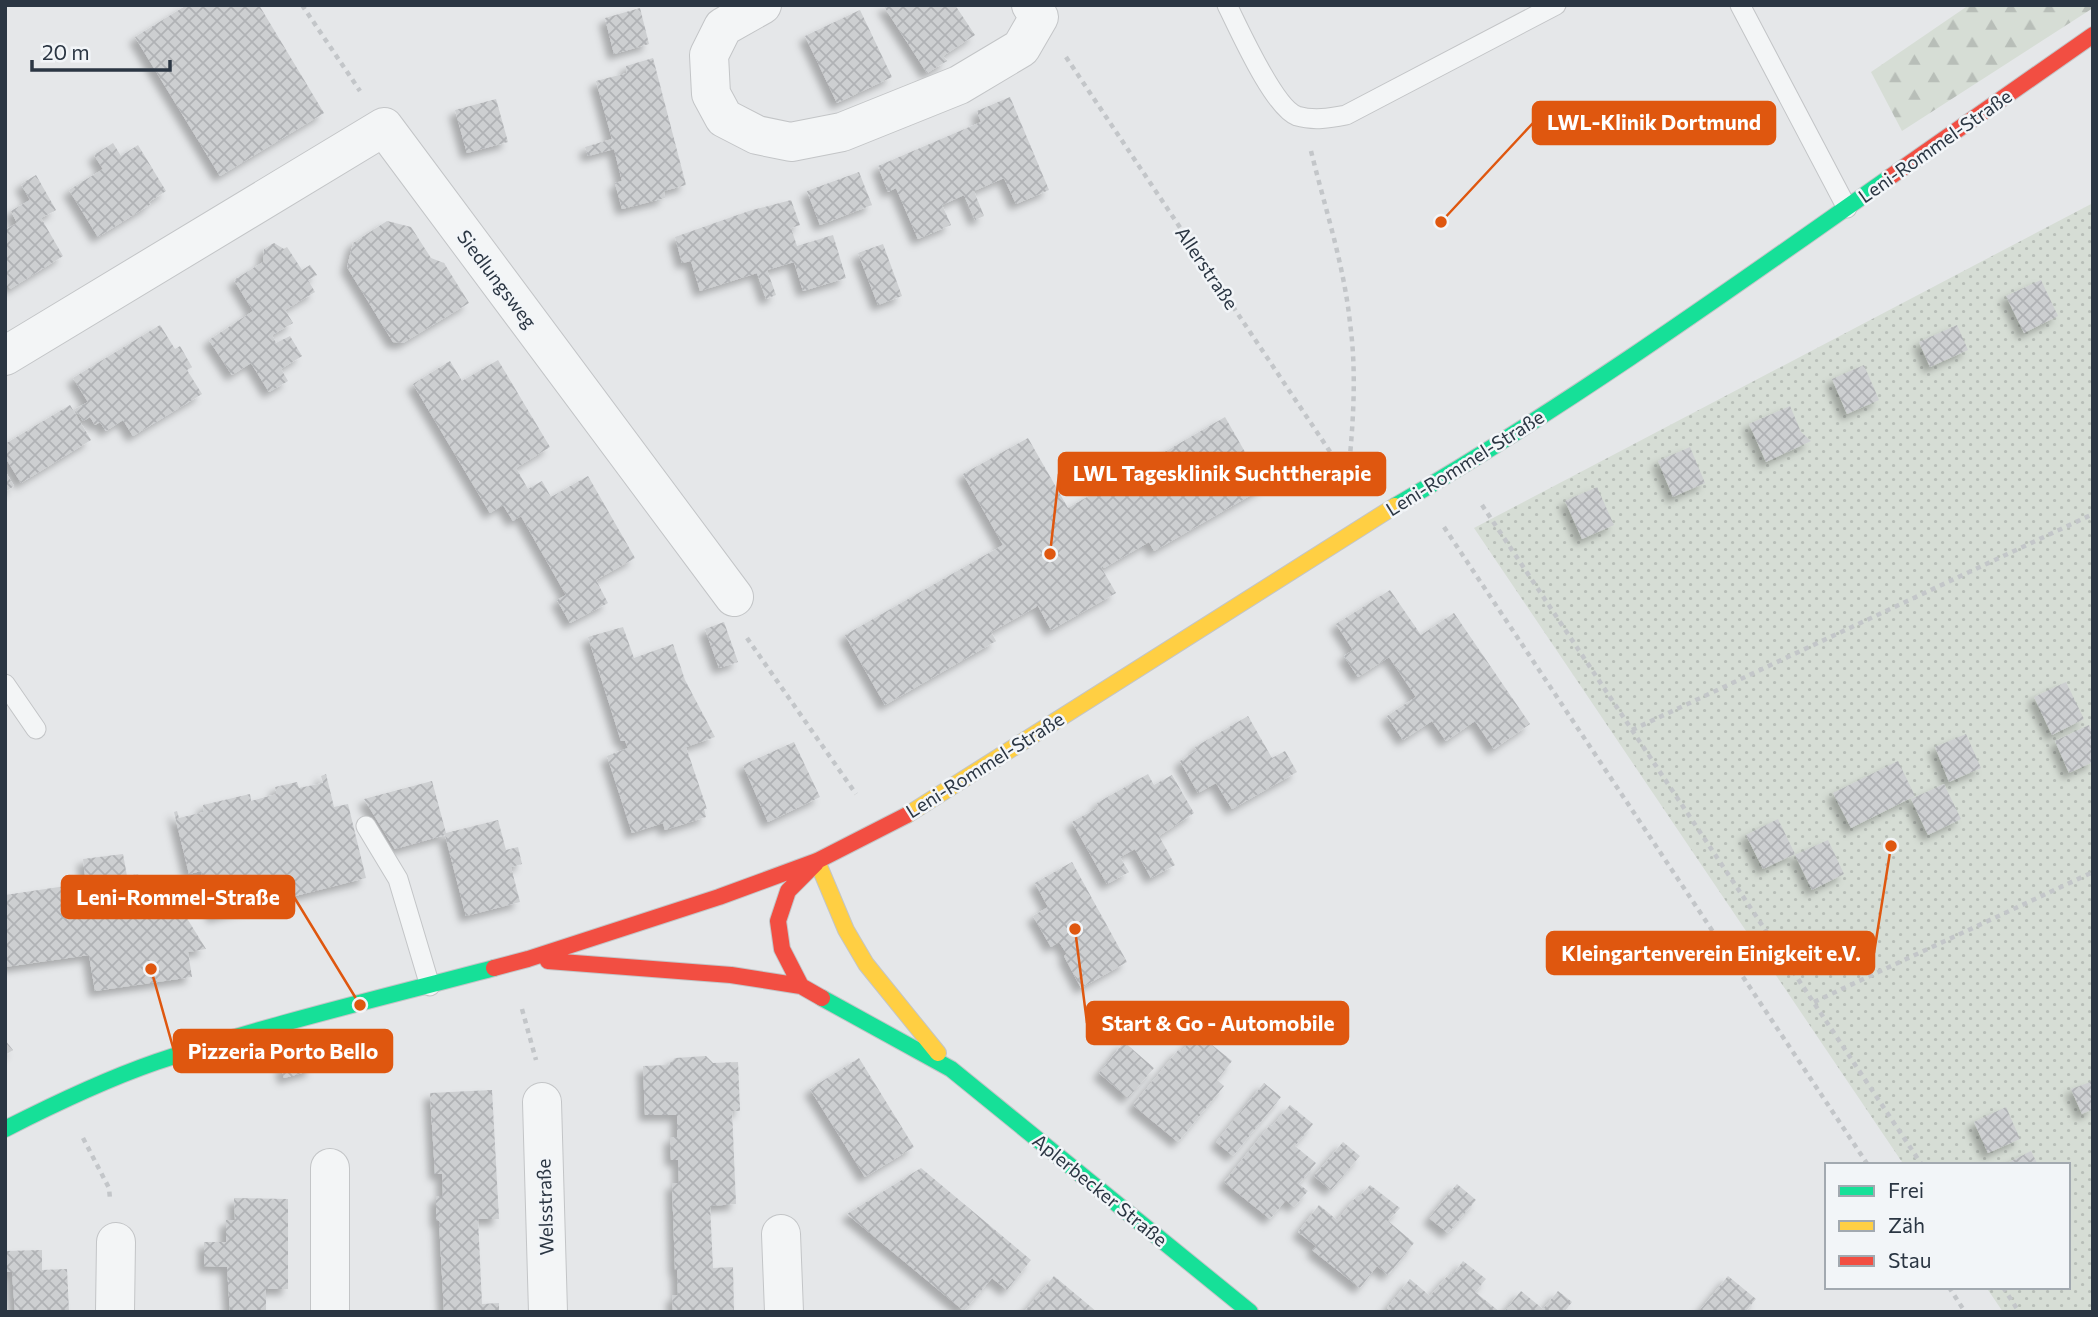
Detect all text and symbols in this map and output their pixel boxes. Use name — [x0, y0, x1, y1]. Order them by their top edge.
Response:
scale bar — [32, 28, 170, 72]
text: 20 m — [42, 39, 90, 64]
street label: Leni-Rommel-Straße — [1854, 84, 2016, 207]
callout: LWL-Klinik Dortmund — [1533, 102, 1775, 144]
text: LWL-Klinik Dortmund — [1547, 109, 1761, 134]
street label: Allerstraße — [1171, 222, 1244, 314]
street label: Siedlungsweg — [453, 225, 542, 332]
street label: Leni-Rommel-Straße — [1382, 405, 1548, 521]
callout: LWL Tagesklinik Suchttherapie — [1059, 453, 1385, 495]
text: LWL Tagesklinik Suchttherapie — [1073, 460, 1371, 485]
street label: Leni-Rommel-Straße — [902, 707, 1068, 823]
callout: Leni-Rommel-Straße — [62, 876, 294, 918]
text: Leni-Rommel-Straße — [76, 884, 280, 909]
callout: Kleingartenverein Einigkeit e.V. — [1547, 932, 1874, 974]
text: Kleingartenverein Einigkeit e.V. — [1561, 940, 1861, 965]
callout: Start & Go - Automobile — [1087, 1002, 1348, 1044]
text: Start & Go - Automobile — [1102, 1010, 1334, 1035]
callout: Pizzeria Porto Bello — [174, 1030, 392, 1072]
text: Pizzeria Porto Bello — [188, 1038, 378, 1063]
street label: Aplerbecker Straße — [1029, 1128, 1172, 1251]
street label: Welsstraße — [531, 1158, 558, 1256]
legend — [1825, 1163, 2070, 1289]
text: Frei — [1888, 1177, 1924, 1202]
text: Zäh — [1888, 1212, 1925, 1237]
text: Stau — [1888, 1247, 1931, 1272]

